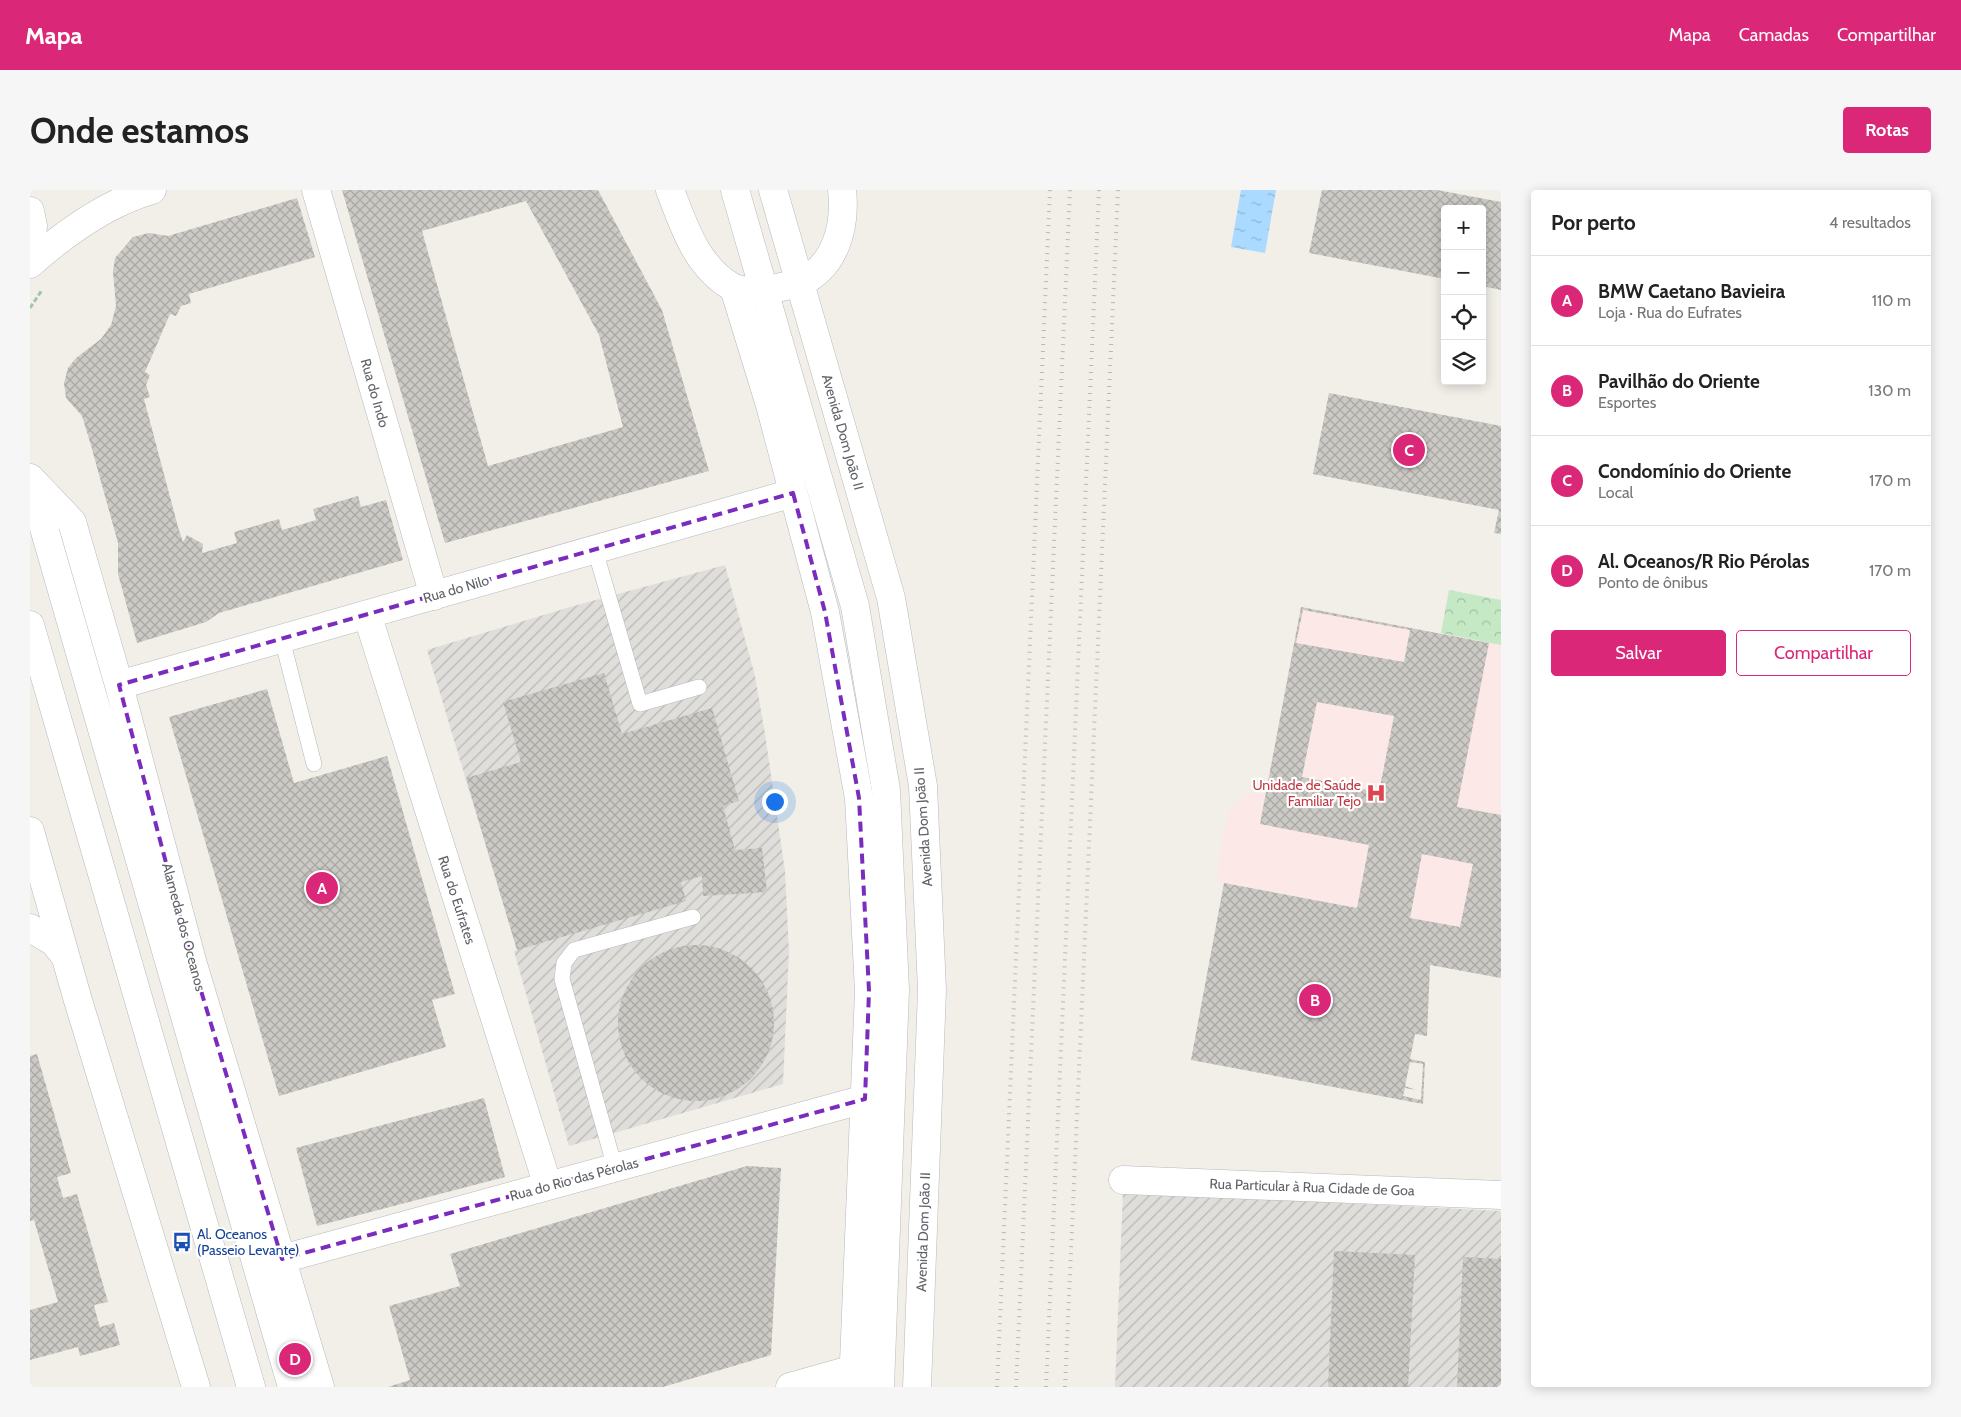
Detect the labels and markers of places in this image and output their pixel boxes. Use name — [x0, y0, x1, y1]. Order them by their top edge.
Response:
pin: C — [1393, 431, 1425, 469]
place label: Unidade de Saúde Familiar Tejo — [1252, 776, 1361, 810]
hospital icon: Unidade de Saúde Familiar Tejo — [1365, 782, 1387, 804]
pin: A — [306, 869, 338, 907]
pin: B — [1299, 981, 1331, 1019]
place label: Al. Oceanos (Passeio Levante) — [197, 1225, 299, 1259]
bus stop icon: Al. Oceanos (Passeio Levante) — [171, 1231, 193, 1253]
pin: D — [279, 1340, 311, 1378]

